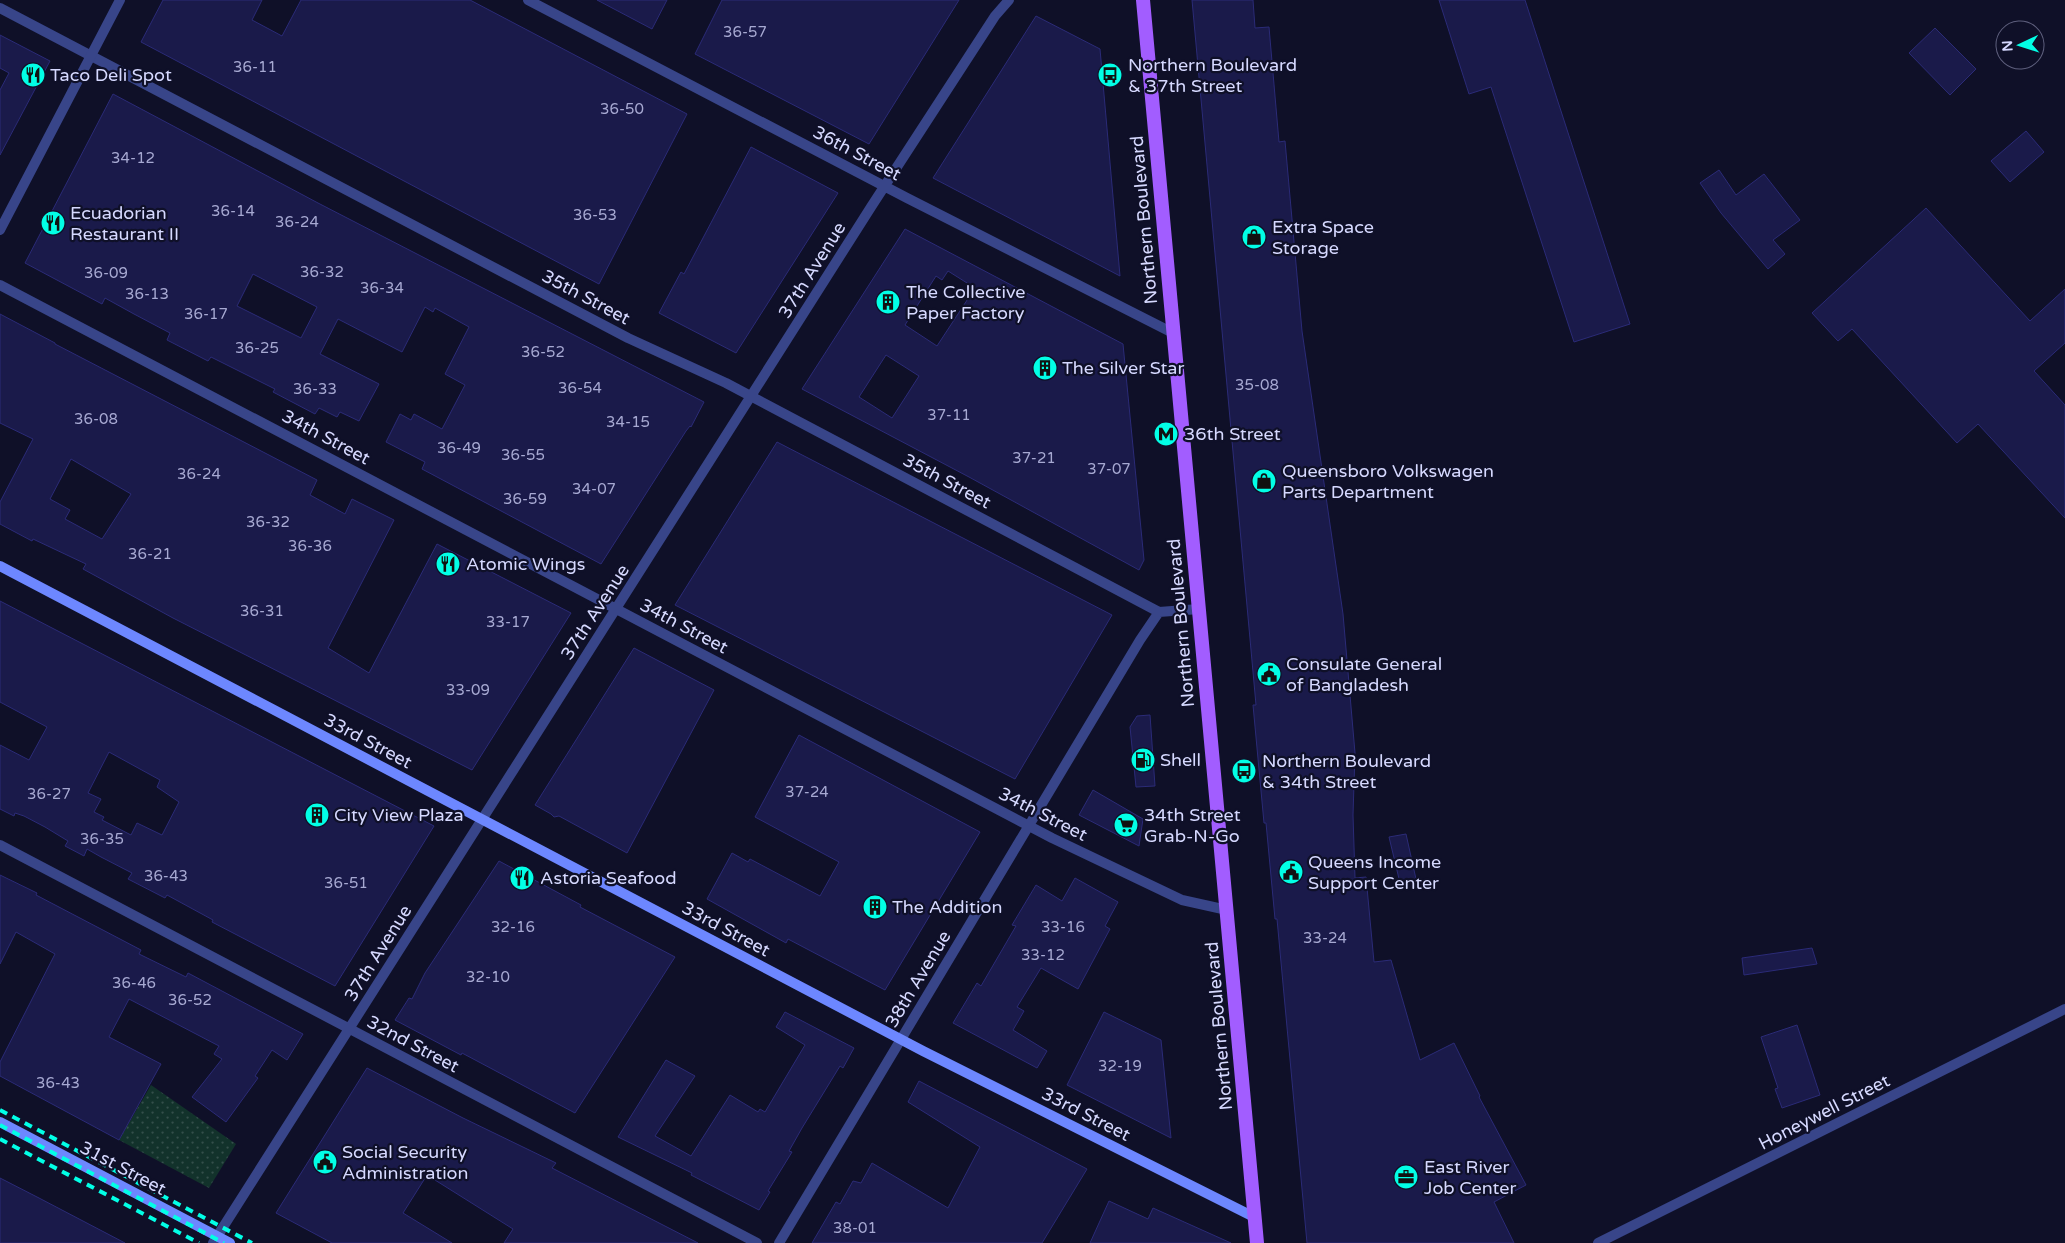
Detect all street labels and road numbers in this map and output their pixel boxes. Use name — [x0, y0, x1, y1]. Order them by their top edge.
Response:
street label: 36th Street — [809, 121, 905, 185]
street label: Northern Boulevard — [1126, 135, 1162, 305]
street label: 37th Avenue — [774, 218, 850, 322]
street label: 35th Street — [538, 265, 634, 329]
street label: 34th Street — [278, 405, 374, 469]
street label: 35th Street — [899, 449, 995, 513]
street label: Northern Boulevard — [1163, 538, 1199, 708]
street label: 37th Avenue — [556, 560, 634, 664]
street label: 34th Street — [636, 594, 732, 658]
street label: 33rd Street — [320, 709, 416, 773]
street label: 34th Street — [995, 782, 1091, 846]
street label: 33rd Street — [678, 897, 774, 961]
street label: 37th Avenue — [340, 901, 416, 1005]
street label: 38th Avenue — [880, 926, 956, 1032]
street label: Northern Boulevard — [1201, 941, 1237, 1111]
street label: 32nd Street — [363, 1011, 463, 1077]
street label: Honeywell Street — [1755, 1069, 1893, 1155]
street label: 33rd Street — [1038, 1082, 1134, 1146]
street label: 31st Street — [76, 1136, 170, 1200]

